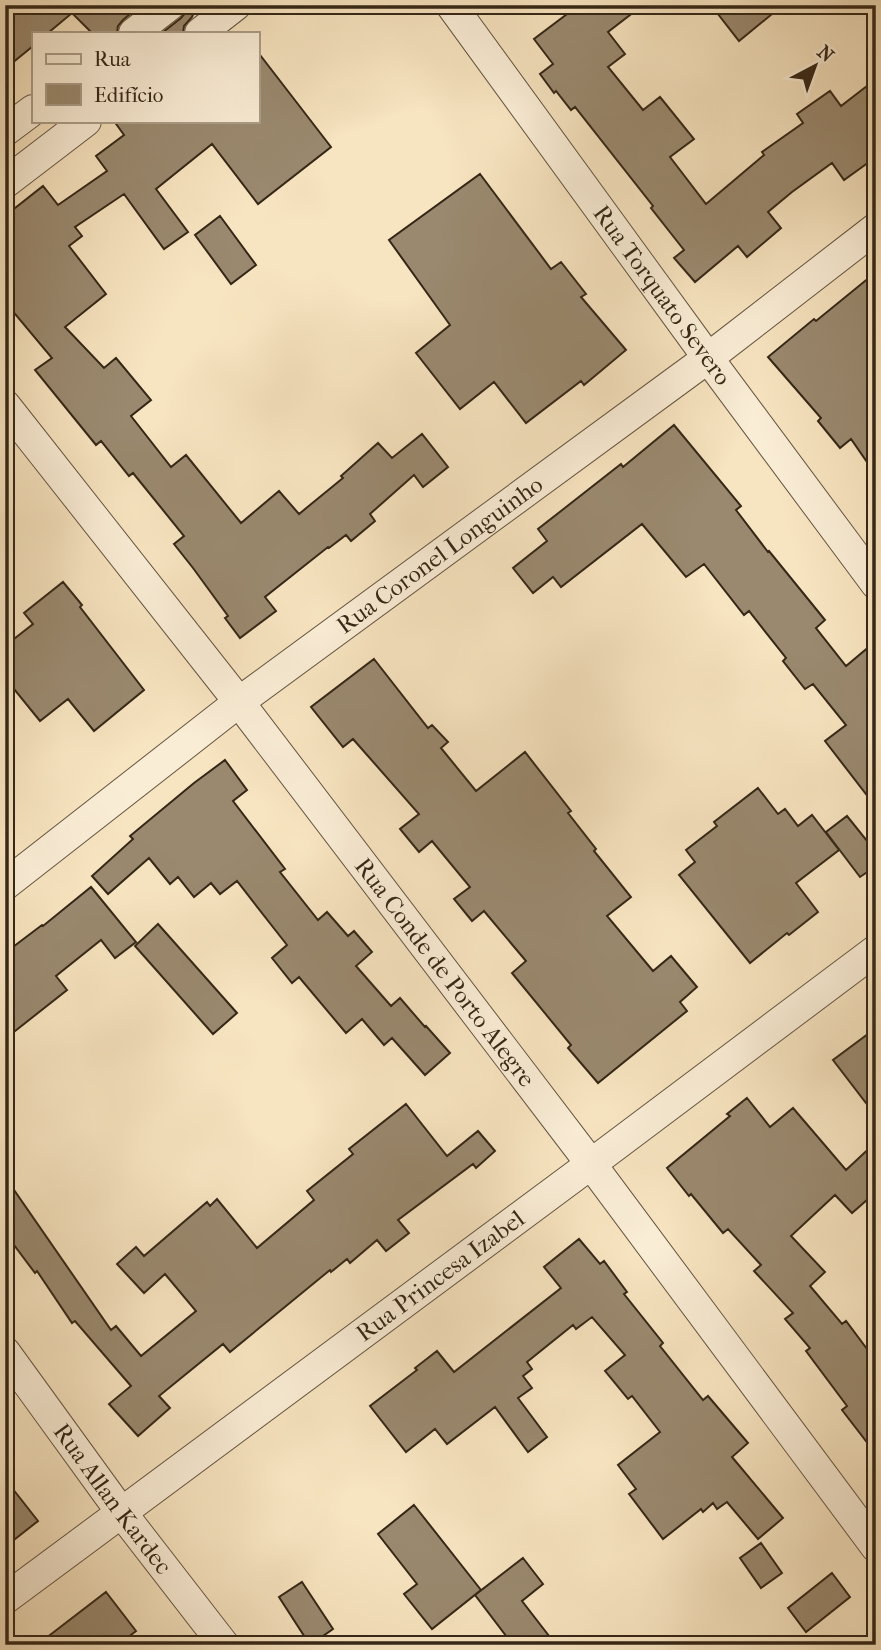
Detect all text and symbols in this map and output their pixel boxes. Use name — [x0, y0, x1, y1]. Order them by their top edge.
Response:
legend — [32, 32, 259, 122]
north arrow — [780, 32, 850, 102]
text: N — [813, 41, 839, 67]
text: Rua — [94, 47, 131, 71]
text: Edifício — [94, 83, 163, 107]
street label: Rua Torquato Severo — [587, 200, 737, 391]
street label: Rua Coronel Longuinho — [331, 470, 548, 640]
street label: Rua Conde de Porto Alegre — [349, 852, 541, 1092]
street label: Rua Princesa Izabel — [351, 1204, 530, 1347]
street label: Rua Allan Kardec — [48, 1418, 178, 1579]

